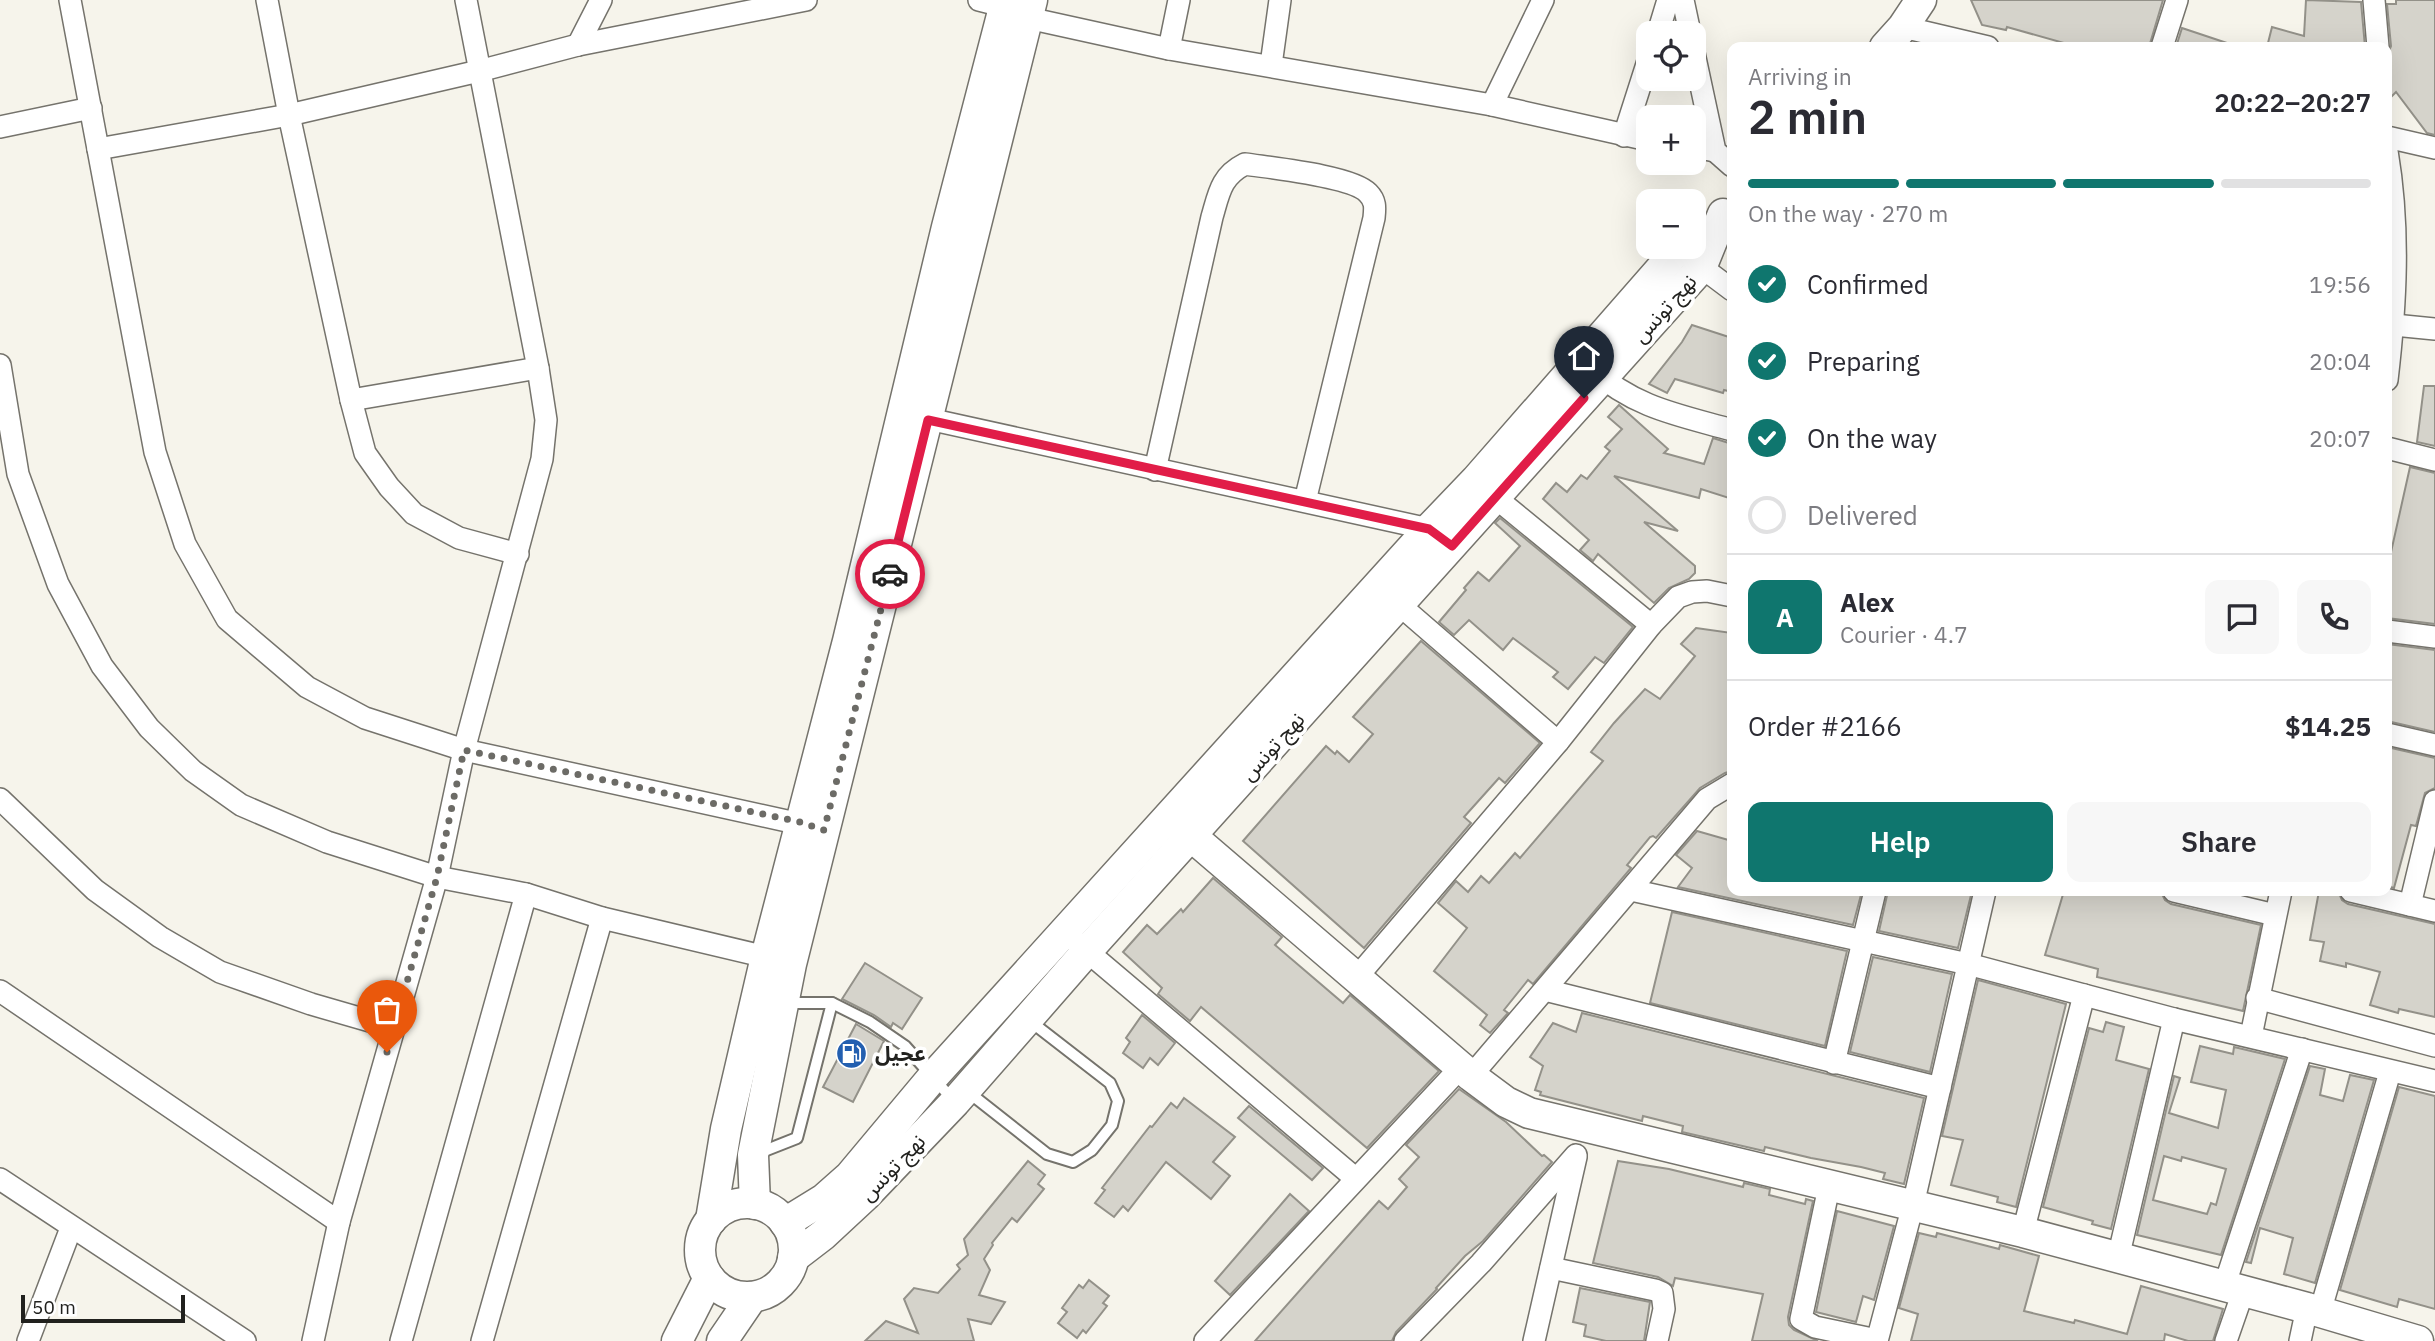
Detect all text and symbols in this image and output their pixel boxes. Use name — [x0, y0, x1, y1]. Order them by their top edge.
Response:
map controls — [1636, 21, 1706, 259]
button: locate — [1636, 21, 1706, 91]
text: Arriving in — [1748, 61, 1852, 91]
text: 20:22–20:27 — [2214, 85, 2371, 119]
text: 2 min — [1748, 87, 1867, 147]
button: + — [1636, 105, 1706, 175]
button: − — [1636, 189, 1706, 259]
text: On the way · 270 m — [1748, 198, 1948, 228]
icon: check — [1748, 265, 1786, 303]
text: Confirmed — [1807, 267, 1929, 301]
street label: نهج تونس — [1626, 268, 1704, 350]
text: 19:56 — [2309, 269, 2371, 299]
pin — [1554, 326, 1614, 398]
icon: home — [1565, 337, 1603, 375]
icon: check — [1748, 342, 1786, 380]
text: Preparing — [1807, 344, 1920, 378]
text: 20:04 — [2309, 346, 2371, 376]
icon: check — [1748, 419, 1786, 457]
text: On the way — [1807, 421, 1937, 455]
text: 20:07 — [2309, 423, 2371, 453]
text: Delivered — [1807, 498, 1918, 532]
courier — [855, 539, 925, 609]
icon: car — [871, 555, 909, 593]
button: chat — [2205, 580, 2279, 654]
button: phone — [2297, 580, 2371, 654]
text: Alex — [1840, 585, 1894, 619]
text: A — [1776, 600, 1794, 634]
text: Courier · 4.7 — [1840, 619, 1968, 649]
street label: نهج تونس — [1234, 706, 1312, 788]
text: Order #2166 — [1748, 709, 1902, 743]
text: $14.25 — [2285, 709, 2371, 743]
button: Help — [1748, 802, 2053, 882]
button: Share — [2067, 802, 2371, 882]
pin — [357, 980, 417, 1052]
icon: bag — [368, 991, 406, 1029]
fuel station icon: عجيل — [835, 1036, 869, 1070]
place label: عجيل — [875, 1039, 926, 1067]
street label: نهج تونس — [853, 1127, 932, 1208]
scale bar — [21, 1292, 186, 1324]
text: 50 m — [32, 1295, 76, 1319]

